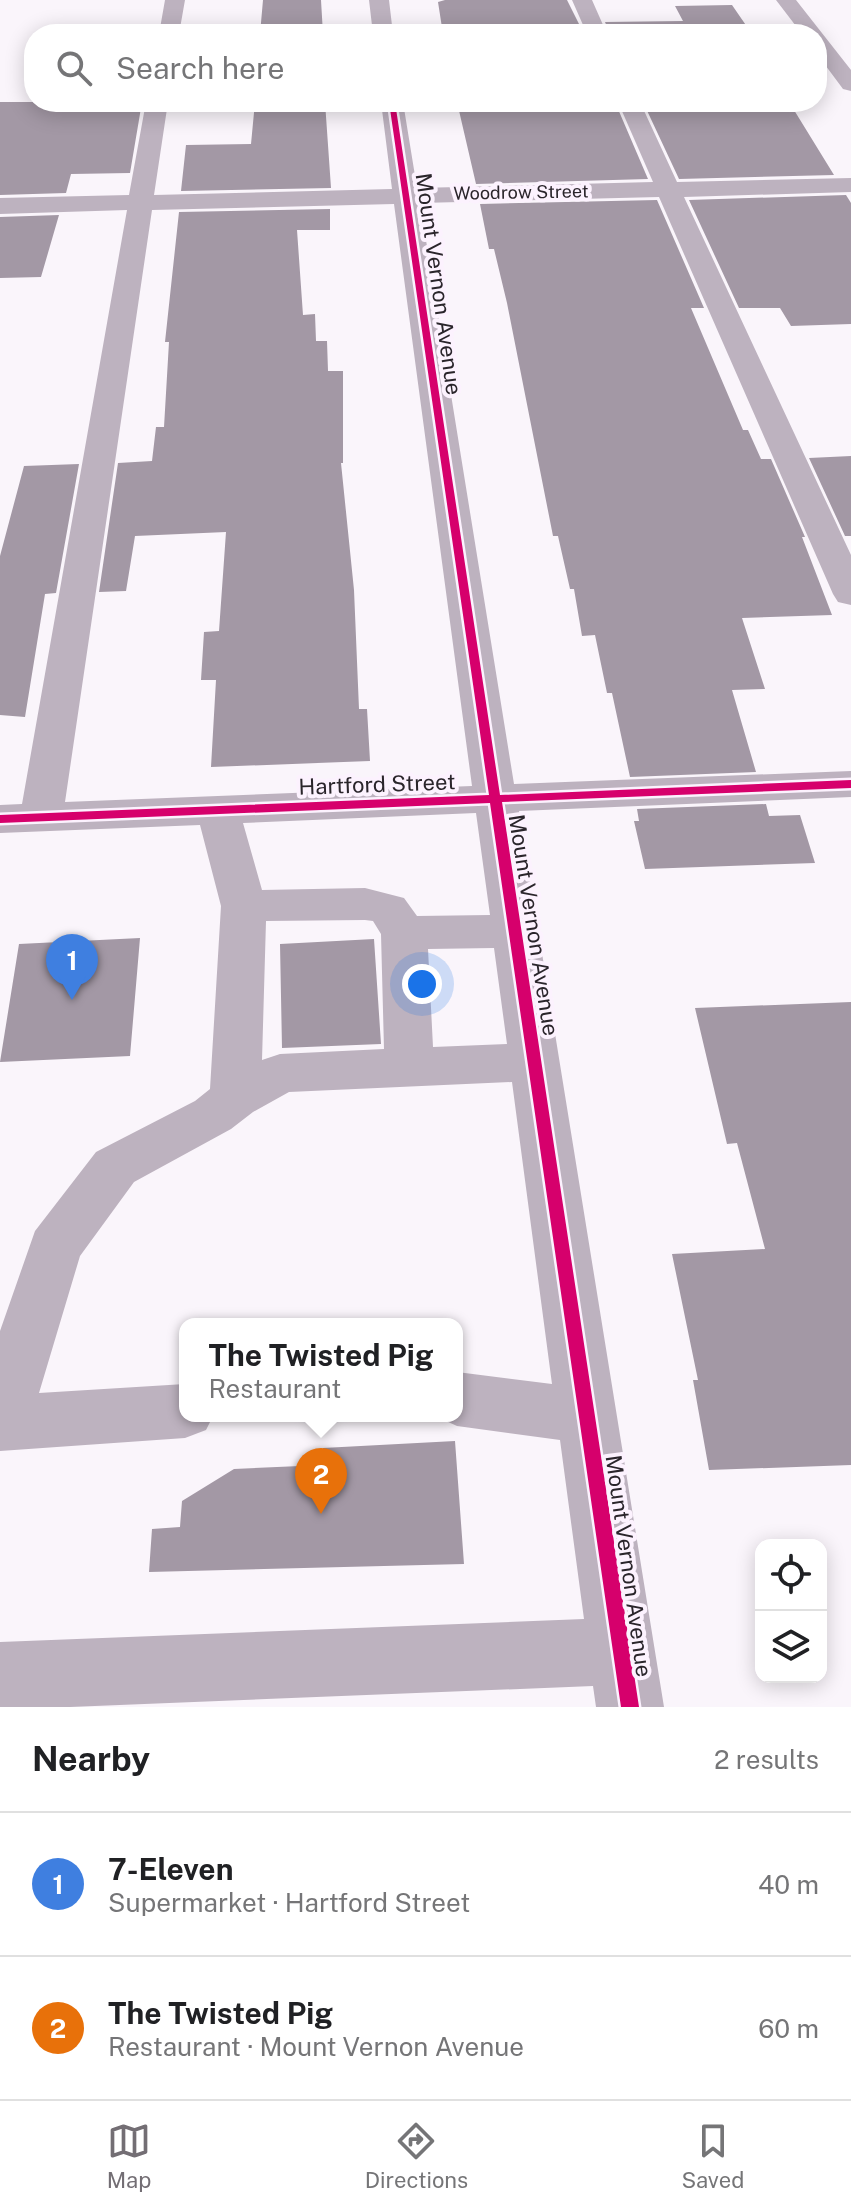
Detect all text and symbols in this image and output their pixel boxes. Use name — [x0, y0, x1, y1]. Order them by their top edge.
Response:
search box — [24, 24, 827, 112]
icon: search — [52, 46, 96, 90]
text: Search here — [116, 50, 284, 86]
street label: Mount Vernon Avenue — [411, 171, 467, 397]
street label: Woodrow Street — [453, 180, 589, 204]
street label: Hartford Street — [298, 768, 456, 800]
street label: Mount Vernon Avenue — [504, 812, 564, 1038]
pin: 1 — [46, 934, 98, 1000]
your location — [402, 964, 442, 1004]
popup — [179, 1318, 463, 1422]
text: The Twisted Pig — [208, 1337, 434, 1373]
text: Restaurant — [208, 1373, 341, 1404]
pin: 2 — [295, 1448, 347, 1514]
street label: Mount Vernon Avenue — [601, 1453, 657, 1679]
map controls — [755, 1539, 827, 1683]
button: locate — [755, 1539, 827, 1611]
button: layers — [755, 1611, 827, 1683]
text: Nearby — [32, 1739, 150, 1779]
text: 2 results — [714, 1744, 819, 1775]
text: 7-Eleven — [108, 1851, 233, 1887]
text: 1 — [52, 1869, 64, 1900]
text: 40 m — [758, 1869, 819, 1900]
text: Supermarket · Hartford Street — [108, 1887, 470, 1918]
text: The Twisted Pig — [108, 1995, 333, 2031]
text: 2 — [50, 2013, 66, 2044]
text: 60 m — [758, 2013, 819, 2044]
text: Restaurant · Mount Vernon Avenue — [108, 2031, 524, 2062]
tab: Map — [107, 2119, 151, 2193]
tab: Directions — [365, 2119, 468, 2193]
tab: Saved — [681, 2119, 744, 2193]

